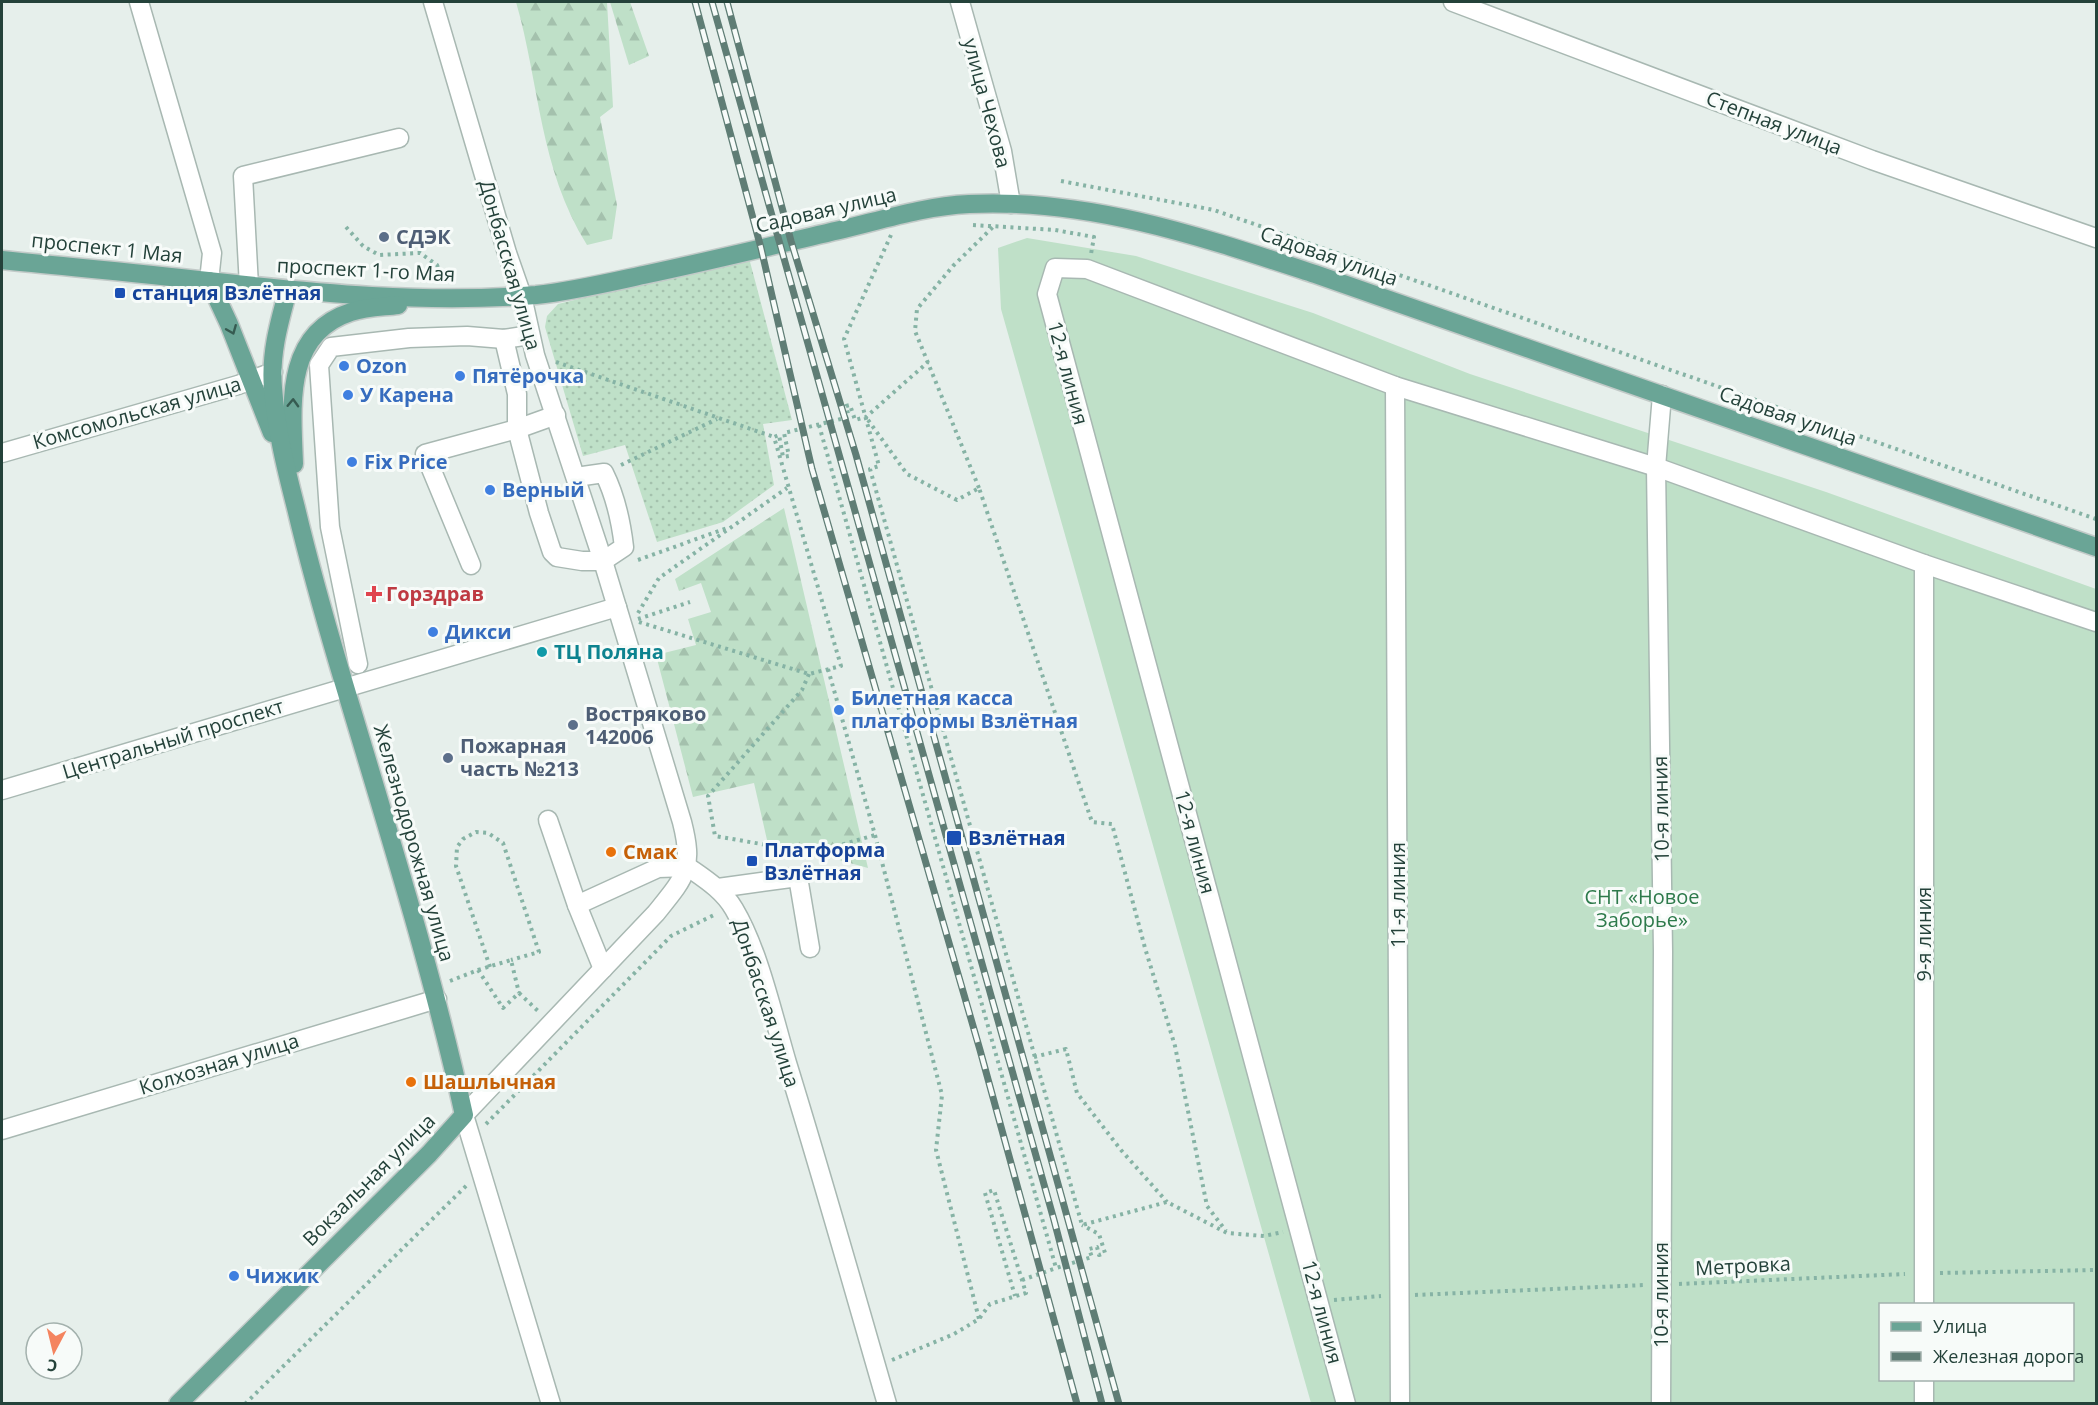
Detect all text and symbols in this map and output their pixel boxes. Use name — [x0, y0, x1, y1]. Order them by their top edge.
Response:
street label: улица Чехова — [957, 35, 1018, 171]
street label: Степная улица — [1702, 84, 1846, 161]
street label: Донбасская улица — [473, 177, 548, 353]
street label: Садовая улица — [753, 180, 899, 239]
street label: Садовая улица — [1257, 219, 1402, 292]
place label: СДЭК — [396, 223, 451, 250]
street label: проспект 1 Мая — [30, 226, 184, 269]
marker: СДЭК — [377, 230, 391, 244]
street label: проспект 1-го Мая — [276, 251, 456, 288]
place label: станция Взлётная — [132, 279, 321, 306]
marker: станция Взлётная — [113, 286, 127, 300]
street label: 12-я линия — [1042, 318, 1095, 428]
one-way arrow — [224, 324, 237, 335]
place label: Ozon — [356, 352, 407, 379]
marker: Ozon — [337, 359, 351, 373]
place label: Пятёрочка — [472, 362, 584, 389]
marker: Пятёрочка — [453, 369, 467, 383]
street label: Комсомольская улица — [30, 370, 244, 455]
street label: Садовая улица — [1716, 379, 1861, 452]
place label: У Карена — [360, 381, 454, 408]
marker: У Карена — [341, 388, 355, 402]
one-way arrow — [286, 398, 299, 407]
place label: Fix Price — [364, 448, 448, 475]
marker: Fix Price — [345, 455, 359, 469]
place label: Верный — [502, 476, 585, 503]
marker: Верный — [483, 483, 497, 497]
place label: Горздрав — [386, 580, 484, 607]
marker: Горздрав — [367, 587, 381, 601]
place label: Дикси — [445, 618, 512, 645]
marker: Дикси — [426, 625, 440, 639]
place label: ТЦ Поляна — [554, 638, 664, 665]
marker: ТЦ Поляна — [535, 645, 549, 659]
place label: Билетная касса платформы Взлётная — [851, 684, 1078, 734]
street label: Центральный проспект — [59, 692, 287, 785]
place label: Востряково 142006 — [585, 700, 706, 750]
marker: Билетная касса платформы Взлётная — [832, 703, 846, 717]
marker: Востряково 142006 — [566, 718, 580, 732]
street label: Железнодорожная улица — [368, 721, 461, 965]
place label: Пожарная часть №213 — [460, 732, 579, 782]
marker: Пожарная часть №213 — [441, 751, 455, 765]
street label: 10-я линия — [1646, 756, 1675, 862]
street label: 12-я линия — [1169, 787, 1222, 897]
place label: Взлётная — [968, 824, 1066, 851]
marker: Взлётная — [945, 829, 963, 847]
place label: Платформа Взлётная — [764, 836, 885, 886]
place label: Смак — [623, 838, 678, 865]
street label: 11-я линия — [1384, 842, 1411, 948]
marker: Смак — [604, 845, 618, 859]
marker: Платформа Взлётная — [745, 854, 759, 868]
park label: СНТ «Новое Заборье» — [1585, 883, 1700, 933]
street label: 9-я линия — [1910, 887, 1937, 981]
street label: Донбасская улица — [726, 915, 807, 1091]
street label: Колхозная улица — [136, 1026, 302, 1101]
place label: Шашлычная — [423, 1068, 556, 1095]
marker: Шашлычная — [404, 1075, 418, 1089]
street label: Вокзальная улица — [296, 1107, 441, 1252]
street label: 10-я линия — [1647, 1242, 1674, 1348]
street label: Метровка — [1694, 1250, 1792, 1281]
street label: 12-я линия — [1296, 1257, 1349, 1367]
place label: Чижик — [246, 1262, 320, 1289]
marker: Чижик — [227, 1269, 241, 1283]
legend — [1879, 1303, 2074, 1381]
text: Улица — [1933, 1314, 1987, 1338]
north arrow — [24, 1321, 84, 1381]
text: Железная дорога — [1933, 1344, 2084, 1368]
text: С — [46, 1354, 59, 1377]

